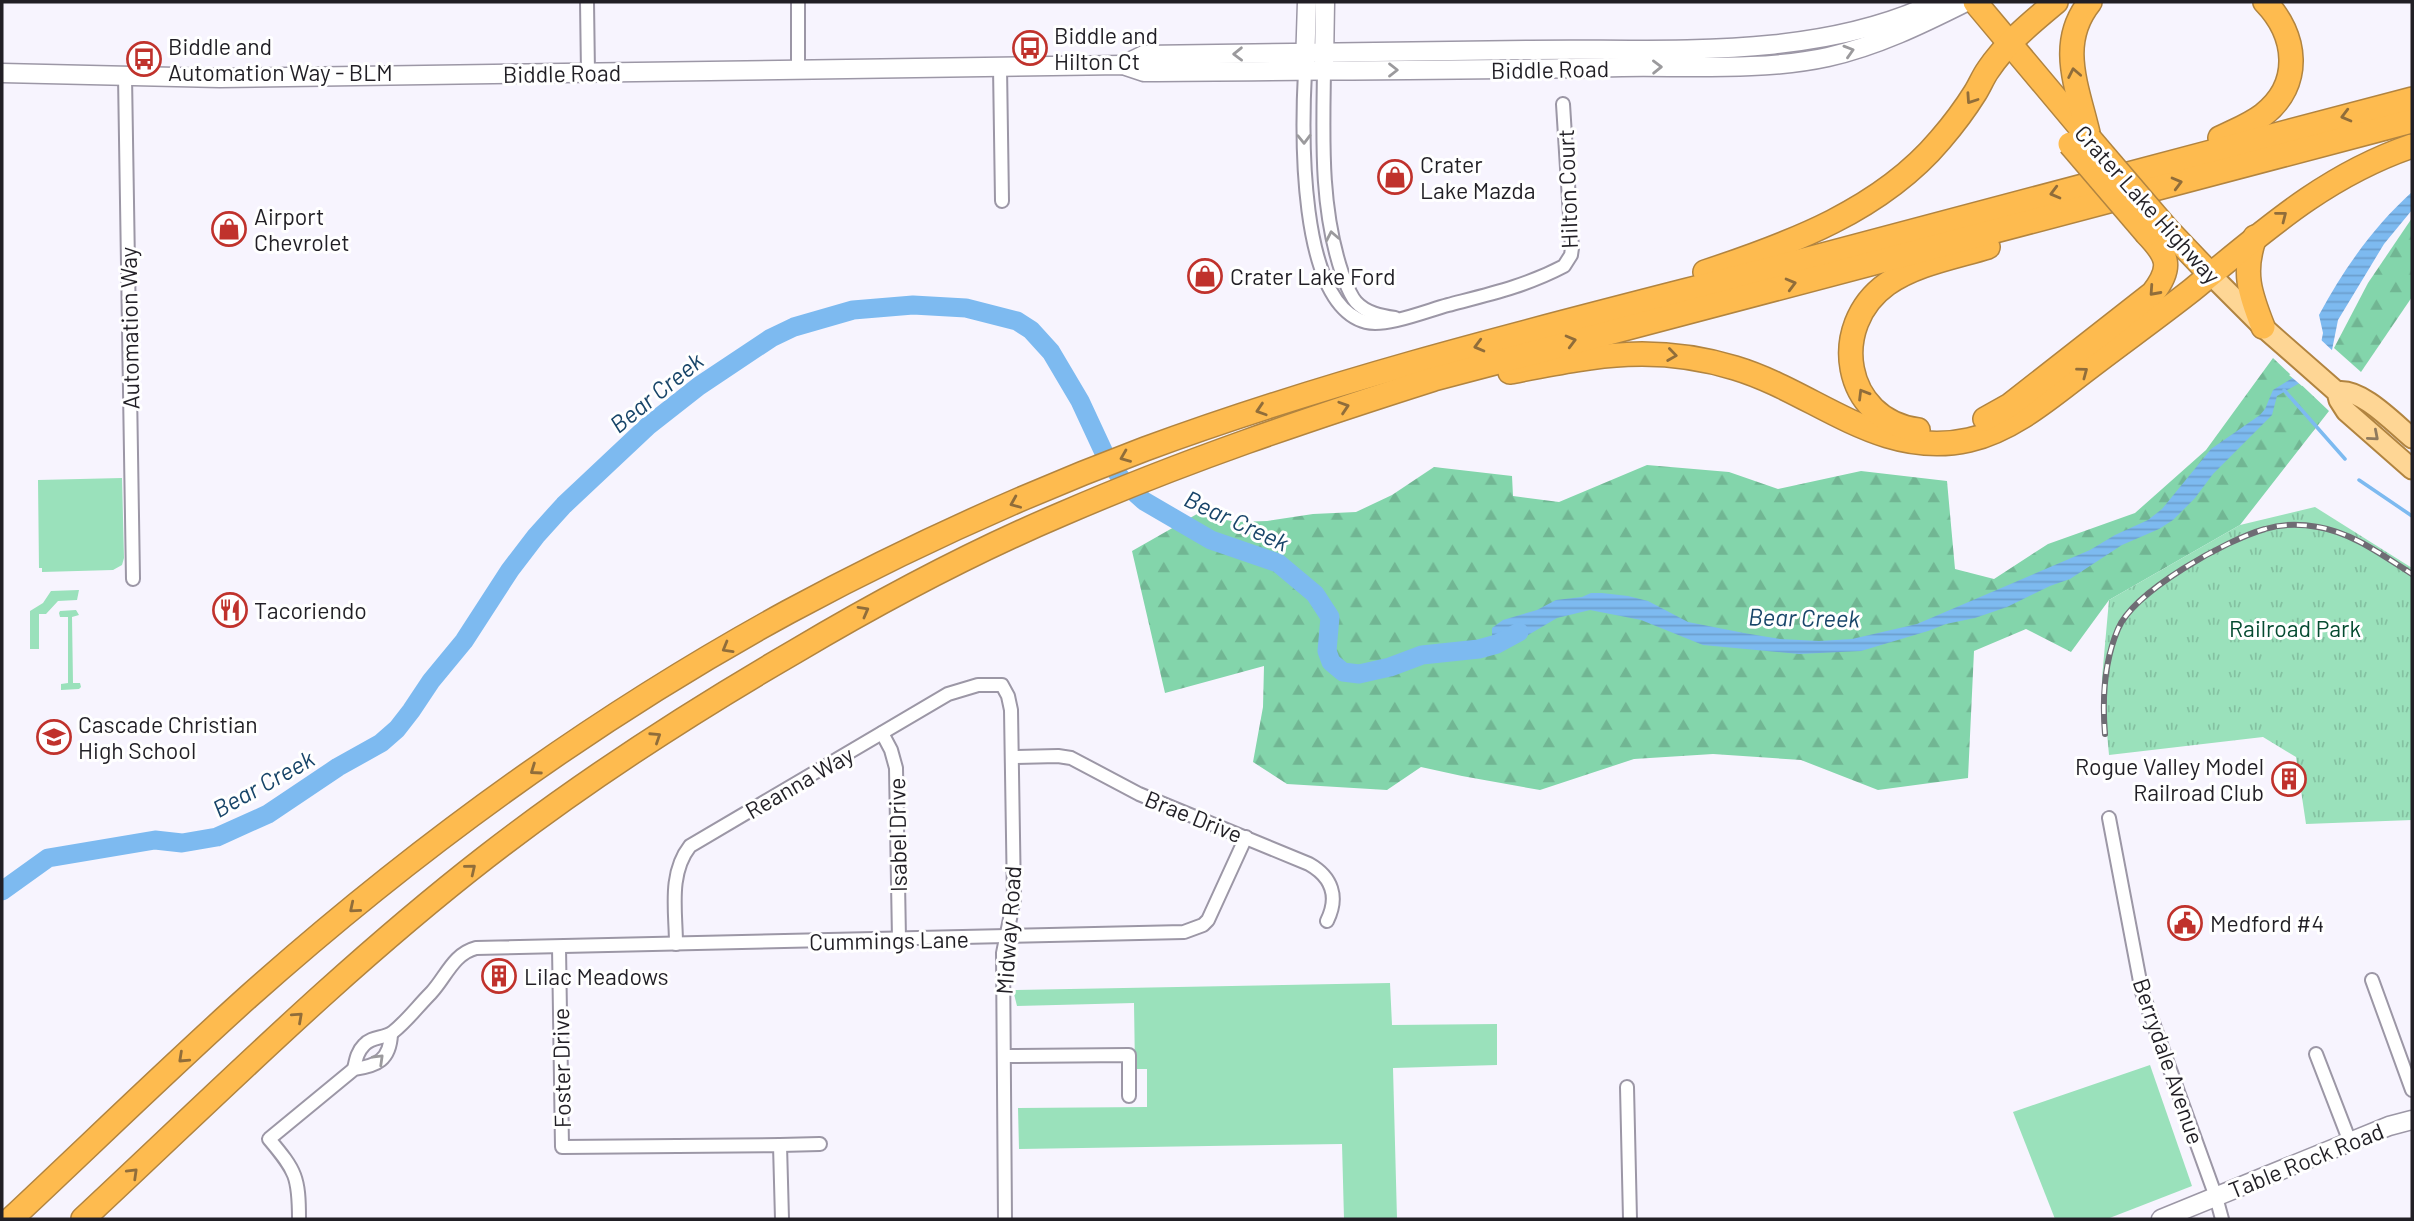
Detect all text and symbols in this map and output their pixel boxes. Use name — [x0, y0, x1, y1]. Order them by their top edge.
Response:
place label: Biddle and Hilton Ct — [1054, 21, 1158, 75]
bus stop icon: Biddle and Hilton Ct — [1011, 29, 1049, 67]
place label: Biddle and Automation Way - BLM — [168, 32, 393, 86]
bus stop icon: Biddle and Automation Way - BLM — [125, 40, 163, 78]
one-way arrow — [1843, 44, 1855, 59]
one-way arrow — [1232, 46, 1242, 62]
street label: Biddle Road — [1491, 54, 1609, 84]
street label: Biddle Road — [503, 58, 621, 88]
one-way arrow — [1651, 59, 1662, 74]
one-way arrow — [1388, 62, 1398, 78]
one-way arrow — [2068, 67, 2083, 79]
one-way arrow — [1966, 91, 1979, 104]
one-way arrow — [2340, 108, 2352, 122]
street label: Crater Lake Highway — [2069, 119, 2227, 289]
street label: Hilton Court — [1551, 129, 1583, 249]
one-way arrow — [1297, 134, 1312, 145]
place label: Crater Lake Mazda — [1420, 150, 1536, 204]
shop icon: Crater Lake Mazda — [1376, 158, 1414, 196]
one-way arrow — [2171, 177, 2183, 191]
one-way arrow — [2049, 185, 2061, 200]
place label: Airport Chevrolet — [254, 202, 350, 256]
shop icon: Airport Chevrolet — [210, 210, 248, 248]
one-way arrow — [2275, 212, 2287, 225]
one-way arrow — [1325, 230, 1340, 242]
street label: Automation Way — [114, 246, 144, 410]
shop icon: Crater Lake Ford — [1186, 257, 1224, 295]
place label: Crater Lake Ford — [1230, 262, 1395, 290]
one-way arrow — [1785, 278, 1797, 292]
one-way arrow — [2149, 283, 2162, 296]
one-way arrow — [1565, 335, 1577, 349]
one-way arrow — [1473, 338, 1485, 352]
water label: Bear Creek — [603, 345, 709, 438]
one-way arrow — [1666, 347, 1678, 362]
one-way arrow — [2075, 368, 2087, 381]
one-way arrow — [1858, 388, 1871, 401]
one-way arrow — [1338, 401, 1350, 415]
one-way arrow — [1255, 402, 1268, 416]
one-way arrow — [2366, 428, 2379, 440]
one-way arrow — [1120, 449, 1132, 463]
water label: Bear Creek — [1180, 483, 1294, 557]
one-way arrow — [1010, 495, 1022, 509]
restaurant icon: Tacoriendo — [211, 591, 249, 629]
place label: Tacoriendo — [254, 596, 367, 624]
water label: Bear Creek — [1748, 602, 1860, 632]
one-way arrow — [857, 606, 869, 619]
park label: Railroad Park — [2229, 614, 2361, 642]
one-way arrow — [722, 640, 734, 653]
place label: Cascade Christian High School — [78, 710, 258, 764]
school or university icon: Cascade Christian High School — [35, 718, 73, 756]
one-way arrow — [648, 732, 661, 745]
street label: Reanna Way — [740, 740, 858, 824]
water label: Bear Creek — [207, 743, 319, 823]
place label: Rogue Valley Model Railroad Club — [2075, 752, 2264, 806]
building icon: Rogue Valley Model Railroad Club — [2270, 760, 2308, 798]
one-way arrow — [530, 762, 543, 774]
street label: Isabel Drive — [882, 777, 912, 893]
street label: Brae Drive — [1141, 784, 1247, 848]
one-way arrow — [464, 865, 476, 878]
street label: Midway Road — [990, 865, 1026, 995]
one-way arrow — [349, 900, 362, 912]
public building icon: Medford #4 — [2166, 904, 2204, 942]
place label: Medford #4 — [2210, 909, 2324, 937]
street label: Cummings Lane — [809, 925, 969, 955]
building icon: Lilac Meadows — [480, 957, 518, 995]
place label: Lilac Meadows — [524, 962, 668, 990]
street label: Berrydale Avenue — [2127, 974, 2211, 1148]
street label: Foster Drive — [546, 1008, 576, 1128]
one-way arrow — [290, 1013, 303, 1025]
one-way arrow — [178, 1050, 191, 1062]
one-way arrow — [371, 1054, 384, 1067]
street label: Table Rock Road — [2224, 1116, 2388, 1204]
one-way arrow — [124, 1168, 137, 1181]

